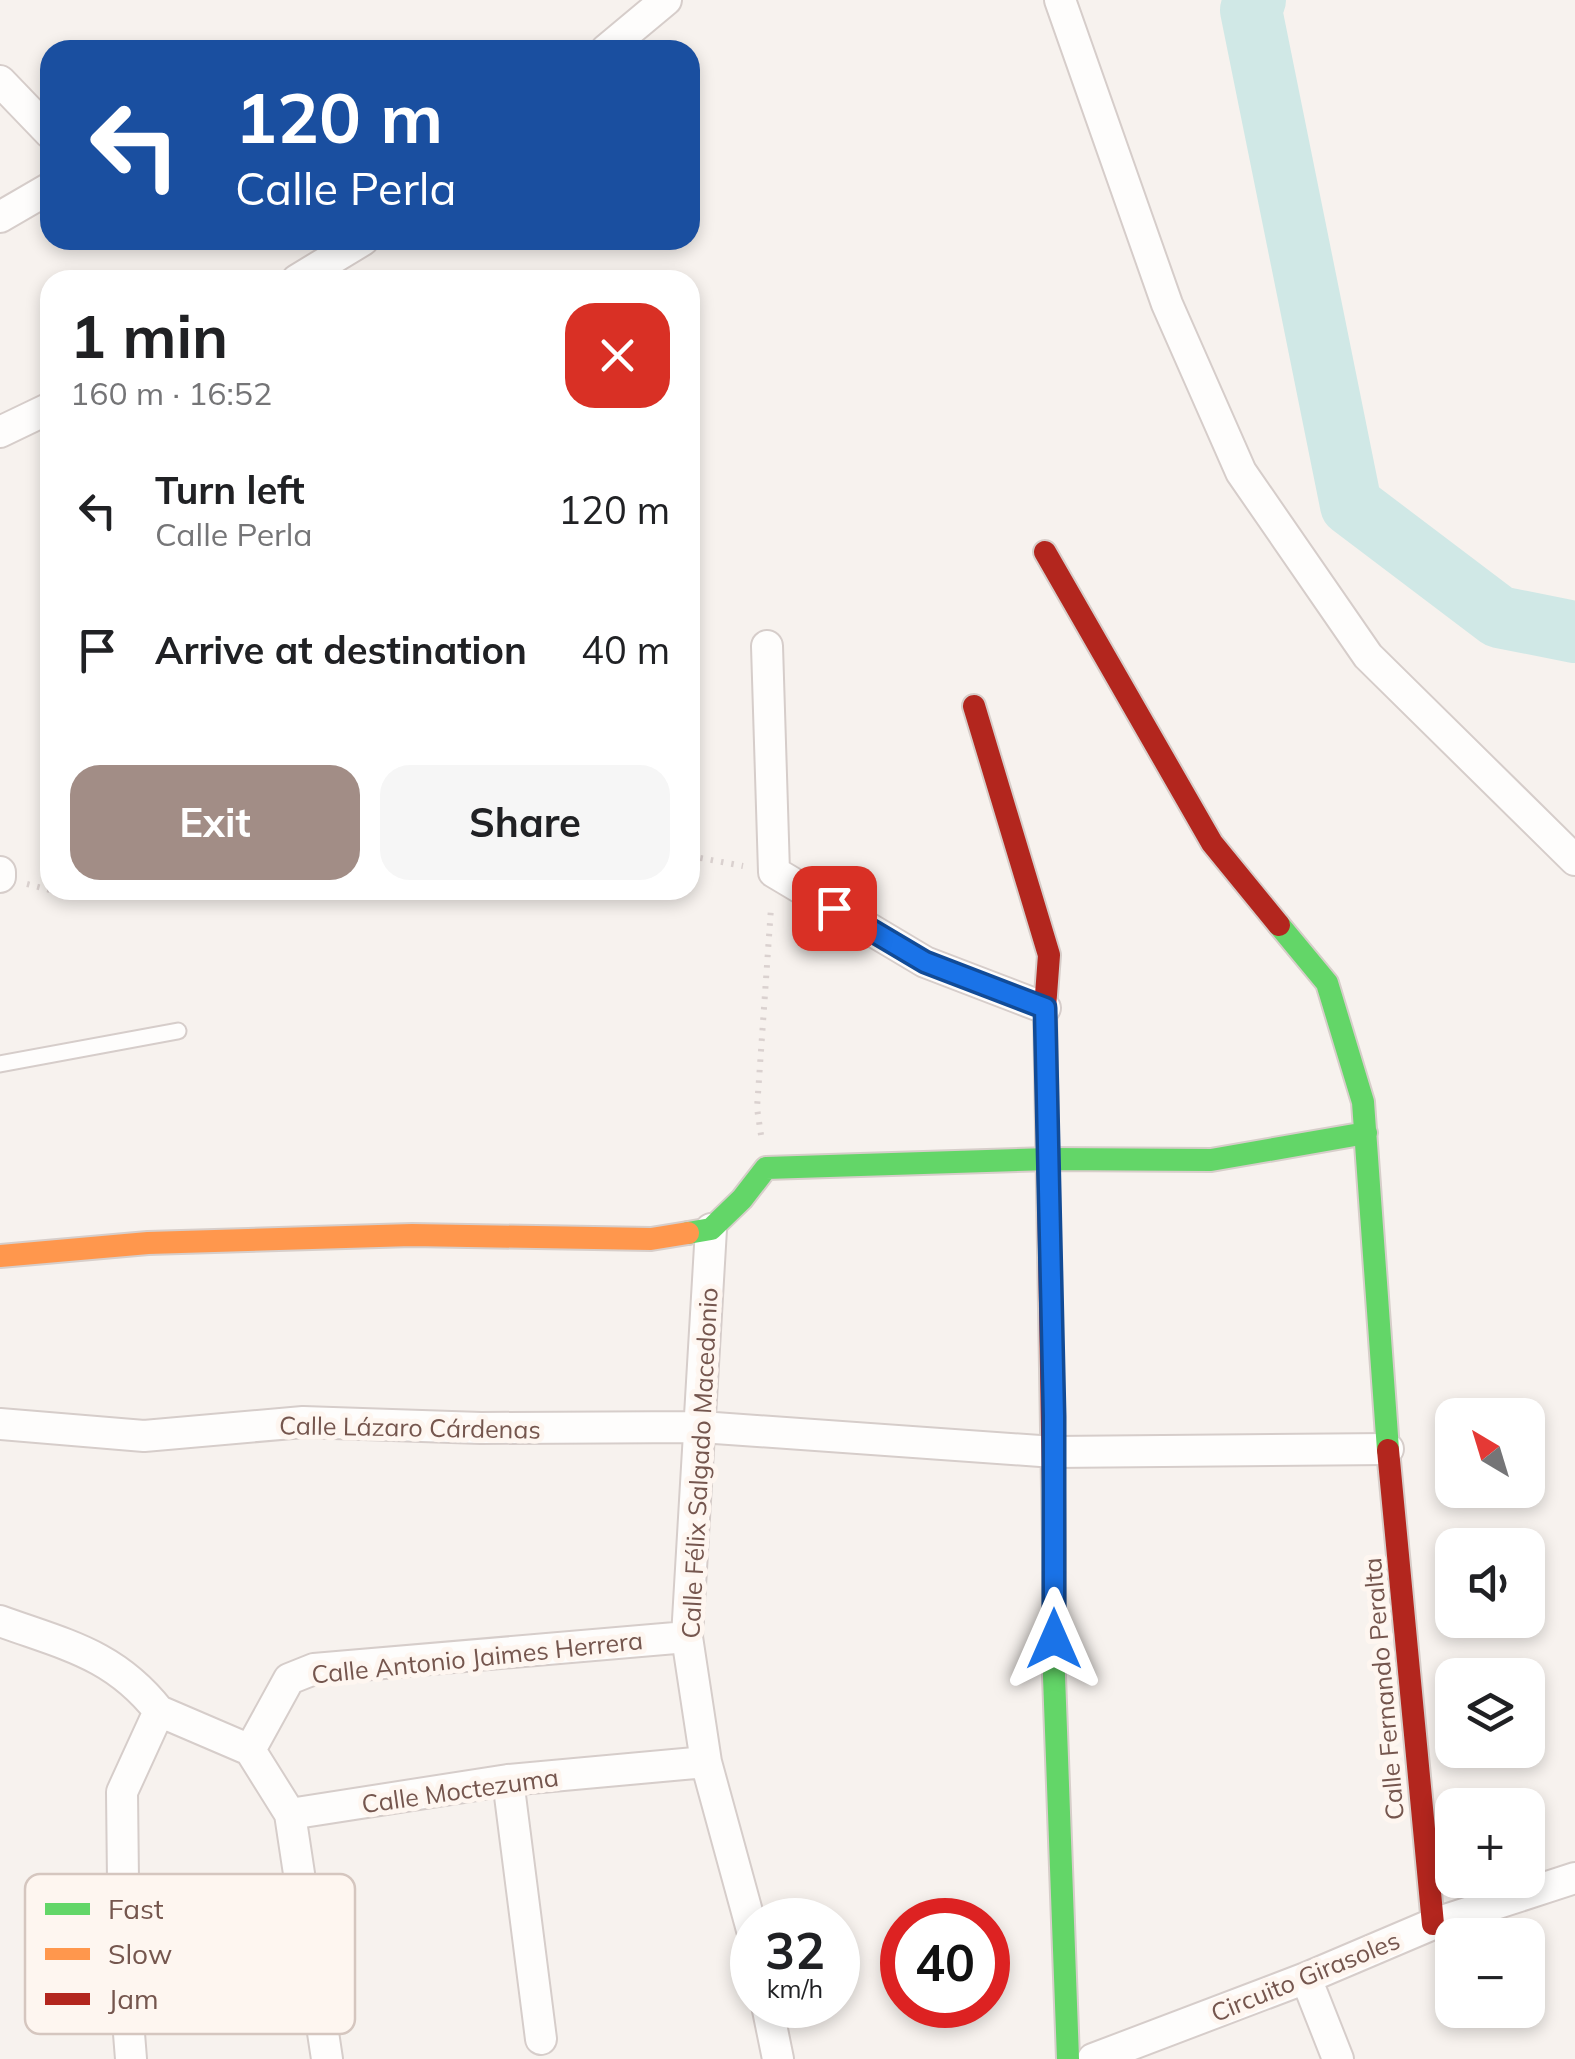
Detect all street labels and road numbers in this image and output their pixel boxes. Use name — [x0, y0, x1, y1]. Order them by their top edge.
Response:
street label: Calle Félix Salgado Macedonio — [674, 1287, 724, 1639]
street label: Calle Lázaro Cárdenas — [279, 1409, 541, 1445]
street label: Calle Fernando Peralta — [1356, 1557, 1410, 1821]
street label: Calle Antonio Jaimes Herrera — [310, 1624, 644, 1690]
street label: Calle Moctezuma — [360, 1761, 560, 1819]
street label: Circuito Girasoles — [1206, 1924, 1404, 2028]

